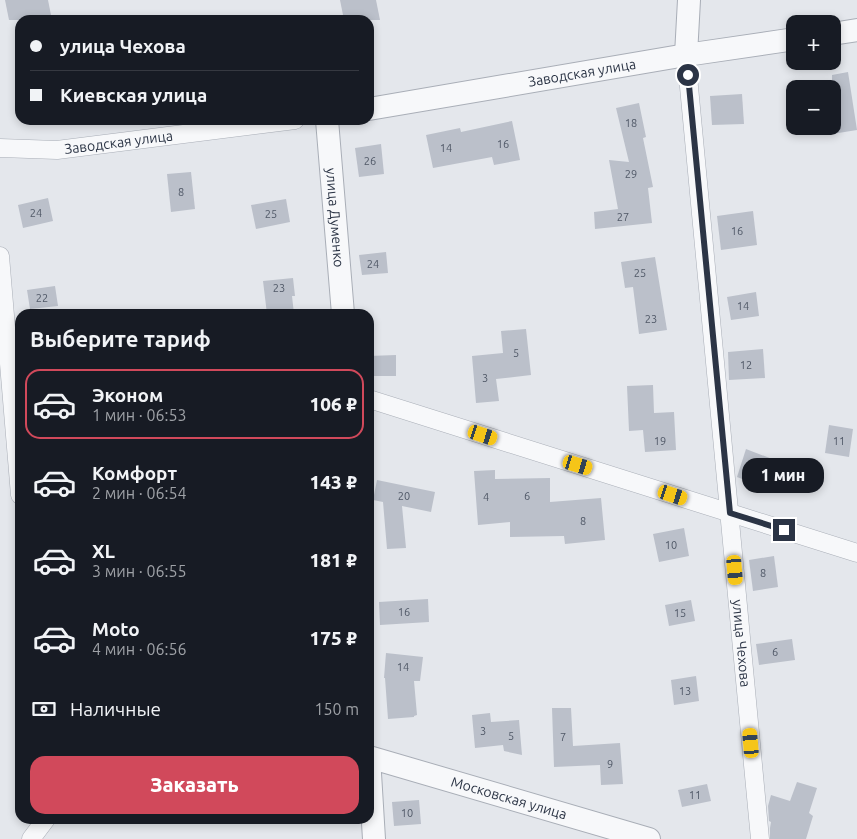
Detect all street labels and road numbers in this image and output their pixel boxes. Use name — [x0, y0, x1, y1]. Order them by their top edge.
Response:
street label: Заводская улица — [527, 56, 637, 90]
street label: Заводская улица — [63, 127, 174, 157]
street label: улица Думенко — [323, 167, 347, 268]
street label: улица Чехова — [729, 599, 754, 688]
street label: Московская улица — [449, 773, 569, 823]

